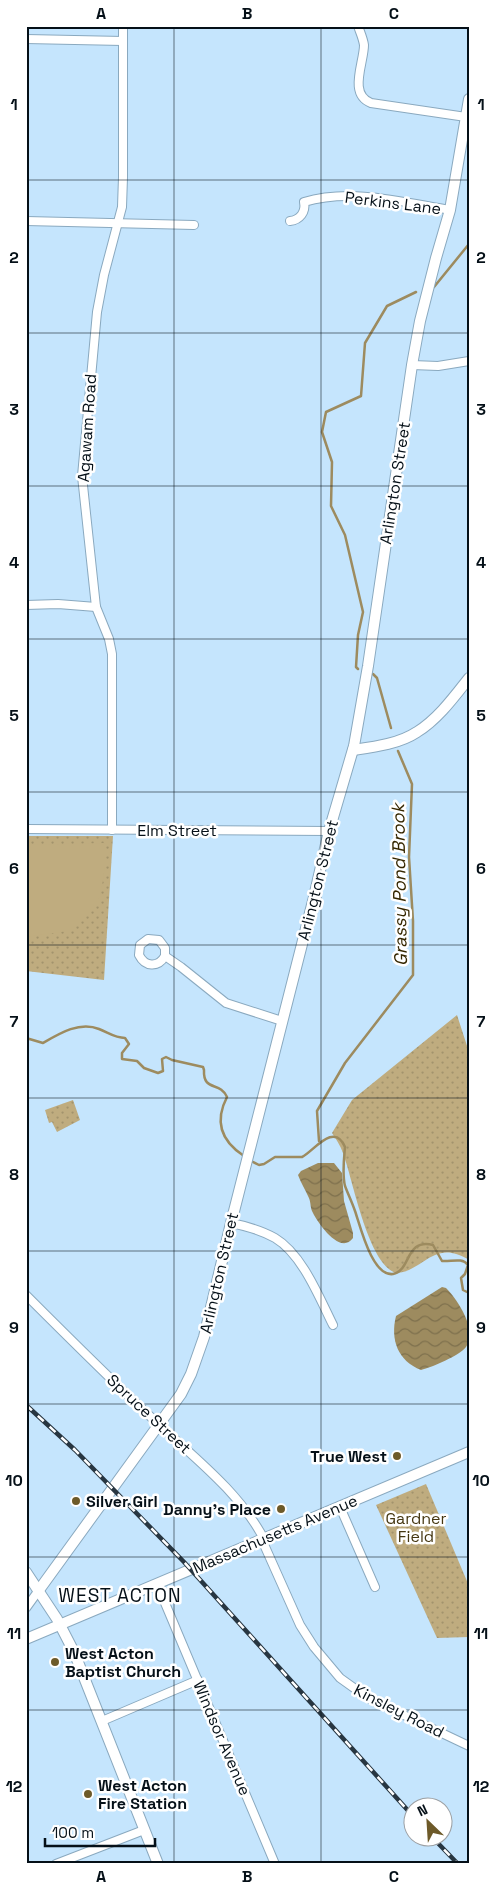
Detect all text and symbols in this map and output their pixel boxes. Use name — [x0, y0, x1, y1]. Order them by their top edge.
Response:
text: A — [96, 3, 106, 24]
text: B — [242, 3, 252, 24]
text: C — [389, 3, 399, 24]
text: 1 — [10, 94, 18, 115]
text: 1 — [477, 94, 485, 115]
street label: Perkins Lane — [344, 187, 442, 219]
text: 2 — [9, 247, 19, 268]
text: 2 — [476, 247, 486, 268]
street label: Agawam Road — [73, 373, 101, 483]
text: 3 — [9, 399, 19, 420]
text: 3 — [476, 399, 486, 420]
street label: Arlington Street — [375, 420, 415, 546]
text: 4 — [9, 552, 19, 573]
text: 4 — [476, 552, 486, 573]
text: 5 — [9, 705, 19, 726]
text: 5 — [476, 705, 486, 726]
water label: Grassy Pond Brook — [386, 801, 412, 966]
street label: Arlington Street — [293, 817, 343, 943]
street label: Elm Street — [137, 820, 217, 841]
text: 6 — [9, 858, 19, 879]
text: 6 — [476, 858, 486, 879]
text: 7 — [10, 1011, 19, 1032]
text: 7 — [477, 1011, 486, 1032]
text: 8 — [9, 1164, 19, 1185]
text: 8 — [476, 1164, 486, 1185]
street label: Arlington Street — [195, 1210, 243, 1336]
text: 9 — [9, 1317, 19, 1338]
text: 9 — [476, 1317, 486, 1338]
street label: Spruce Street — [102, 1369, 196, 1459]
place label: True West — [310, 1446, 387, 1467]
marker: True West — [391, 1450, 403, 1462]
text: 10 — [5, 1470, 23, 1491]
text: 10 — [472, 1470, 490, 1491]
street label: Massachusetts Avenue — [189, 1490, 361, 1578]
place label: Silver Girl — [86, 1491, 158, 1512]
marker: Silver Girl — [70, 1495, 82, 1507]
place label: Danny's Place — [163, 1499, 271, 1520]
marker: Danny's Place — [275, 1503, 287, 1515]
park label: Gardner Field — [385, 1508, 447, 1547]
district label: WEST ACTON — [58, 1583, 182, 1608]
text: 11 — [7, 1623, 21, 1644]
text: 11 — [474, 1623, 488, 1644]
place label: West Acton Baptist Church — [65, 1643, 181, 1682]
marker: West Acton Baptist Church — [49, 1656, 61, 1668]
street label: Windsor Avenue — [188, 1677, 256, 1799]
street label: Kinsley Road — [350, 1679, 448, 1743]
place label: West Acton Fire Station — [98, 1775, 187, 1814]
text: 12 — [6, 1776, 22, 1797]
text: 12 — [473, 1776, 489, 1797]
marker: West Acton Fire Station — [82, 1788, 94, 1800]
north arrow — [402, 1798, 452, 1848]
text: N — [414, 1800, 431, 1820]
scale bar — [45, 1815, 155, 1847]
text: 100 m — [52, 1823, 94, 1842]
text: A — [96, 1866, 106, 1887]
text: B — [242, 1866, 252, 1887]
text: C — [389, 1866, 399, 1887]

